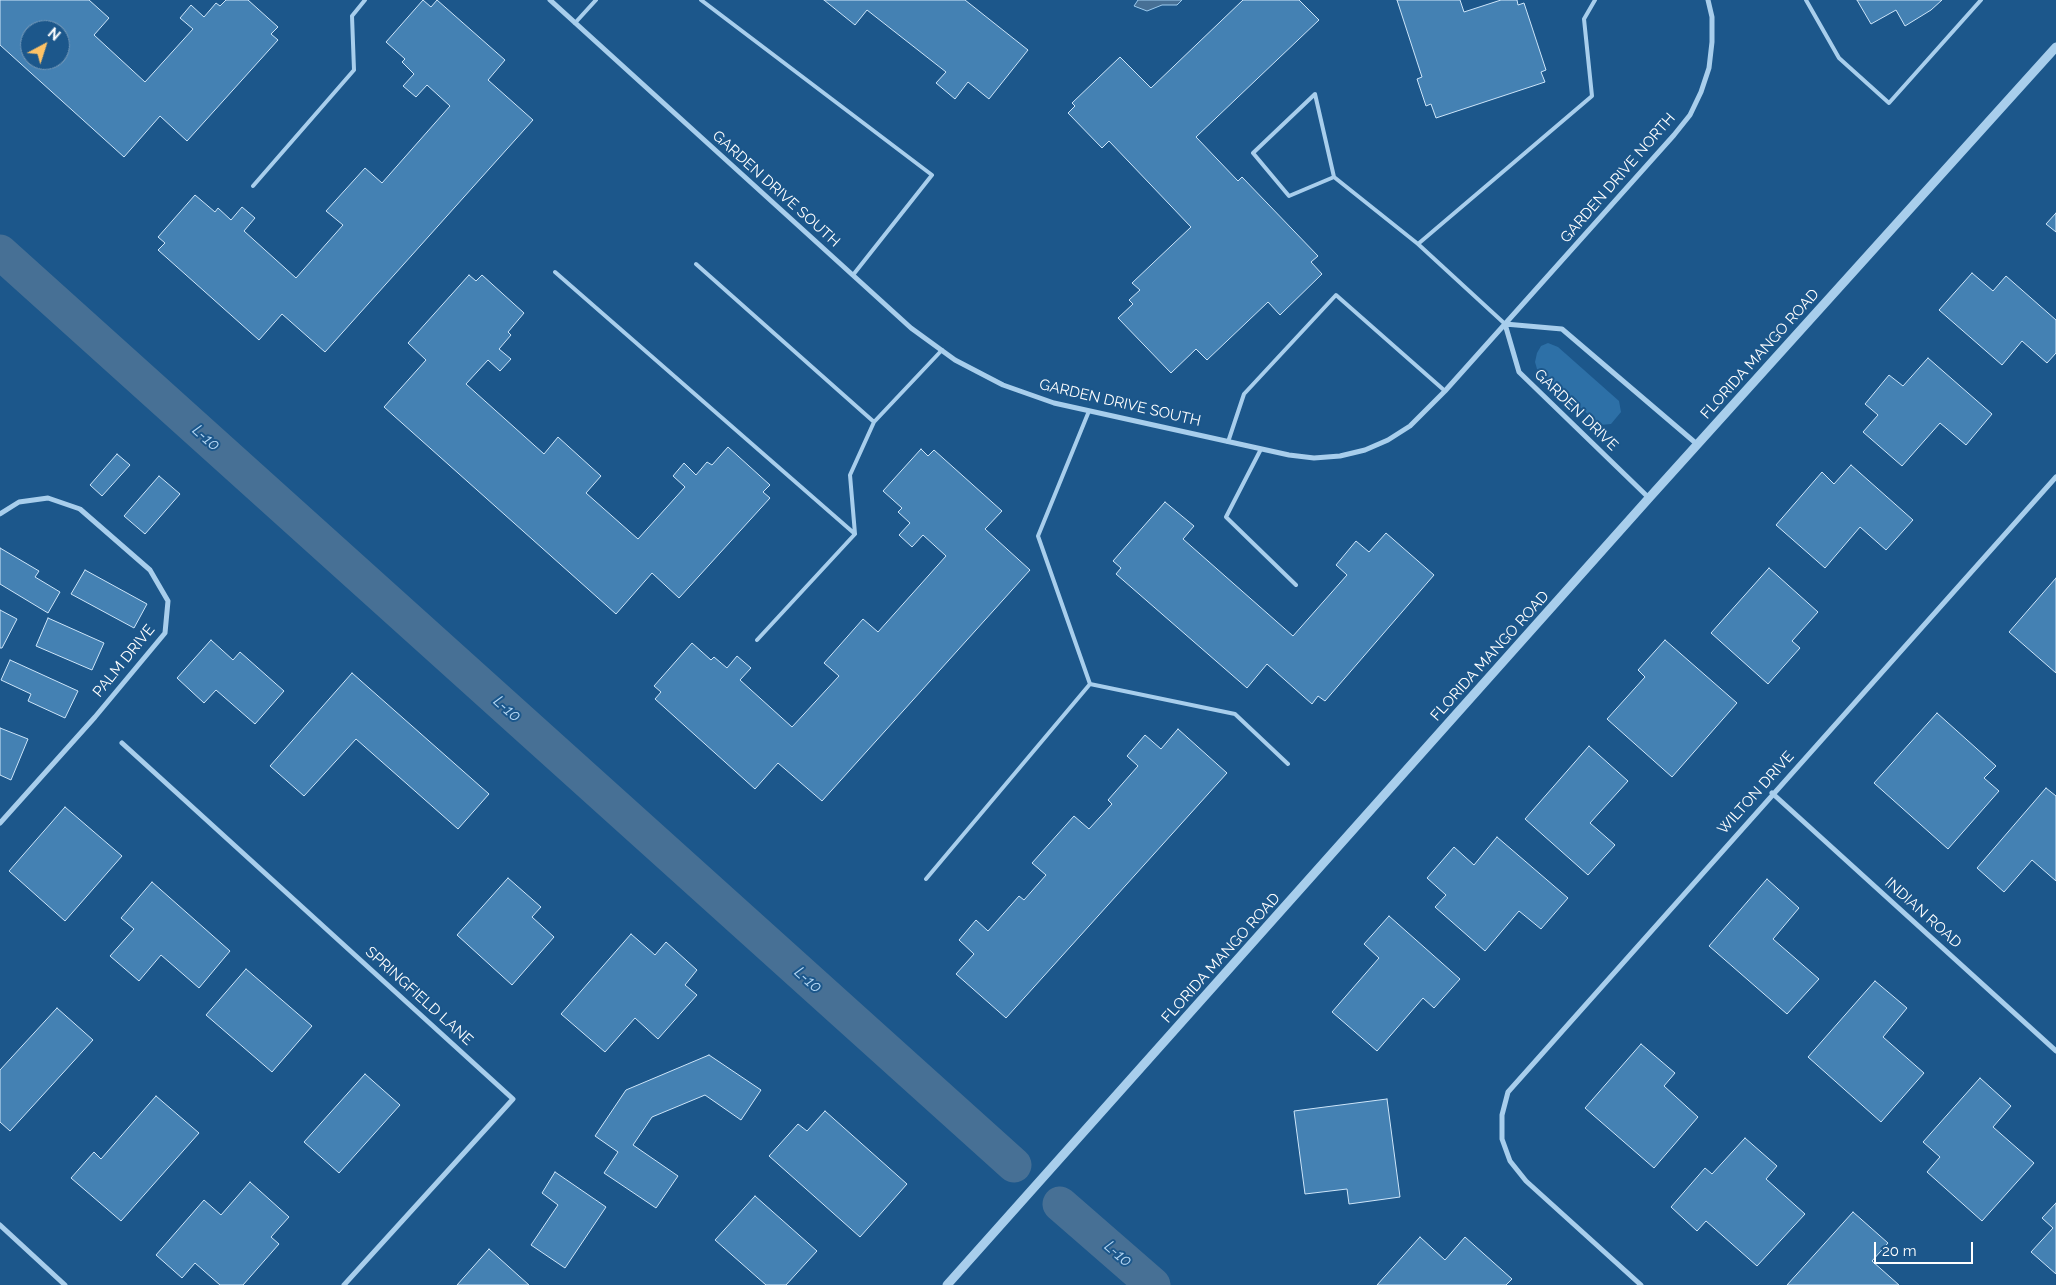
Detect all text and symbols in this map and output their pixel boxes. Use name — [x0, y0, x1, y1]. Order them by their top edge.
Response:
north arrow — [20, 20, 70, 70]
text: N — [45, 25, 63, 44]
street label: GARDEN DRIVE NORTH — [1557, 109, 1679, 247]
street label: GARDEN DRIVE SOUTH — [709, 127, 843, 251]
street label: FLORIDA MANGO ROAD — [1697, 285, 1823, 423]
street label: GARDEN DRIVE — [1530, 365, 1622, 455]
street label: GARDEN DRIVE SOUTH — [1037, 376, 1203, 430]
water label: L-10 — [188, 421, 224, 455]
street label: FLORIDA MANGO ROAD — [1427, 587, 1553, 725]
street label: PALM DRIVE — [89, 621, 159, 701]
water label: L-10 — [489, 692, 525, 726]
street label: WILTON DRIVE — [1714, 748, 1798, 838]
street label: INDIAN ROAD — [1881, 874, 1965, 952]
street label: FLORIDA MANGO ROAD — [1158, 889, 1284, 1027]
street label: SPRINGFIELD LANE — [361, 943, 477, 1049]
water label: L-10 — [790, 963, 826, 997]
scale bar — [1876, 1232, 1975, 1264]
water label: L-10 — [1100, 1237, 1136, 1271]
text: 20 m — [1882, 1242, 1917, 1260]

